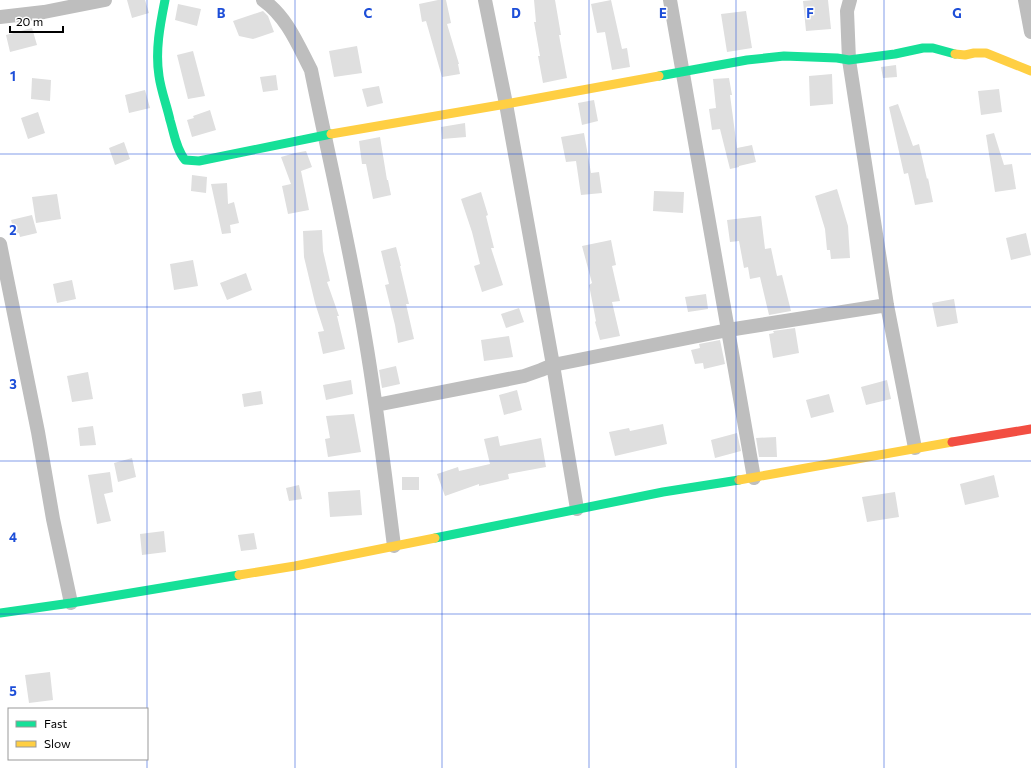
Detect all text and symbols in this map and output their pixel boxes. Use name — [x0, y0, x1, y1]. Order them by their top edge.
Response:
text: B — [217, 5, 226, 21]
text: C — [364, 5, 373, 21]
text: D — [511, 5, 521, 21]
text: E — [659, 5, 667, 21]
text: F — [806, 5, 814, 21]
text: G — [952, 5, 962, 21]
scale bar — [10, 8, 63, 34]
text: 20 m — [16, 14, 43, 28]
text: 1 — [10, 68, 16, 84]
text: 2 — [9, 222, 17, 238]
text: 3 — [9, 376, 17, 392]
text: 4 — [9, 529, 17, 545]
text: 5 — [9, 683, 17, 699]
legend — [8, 708, 148, 760]
text: Fast — [44, 716, 67, 730]
text: Slow — [44, 736, 71, 750]

